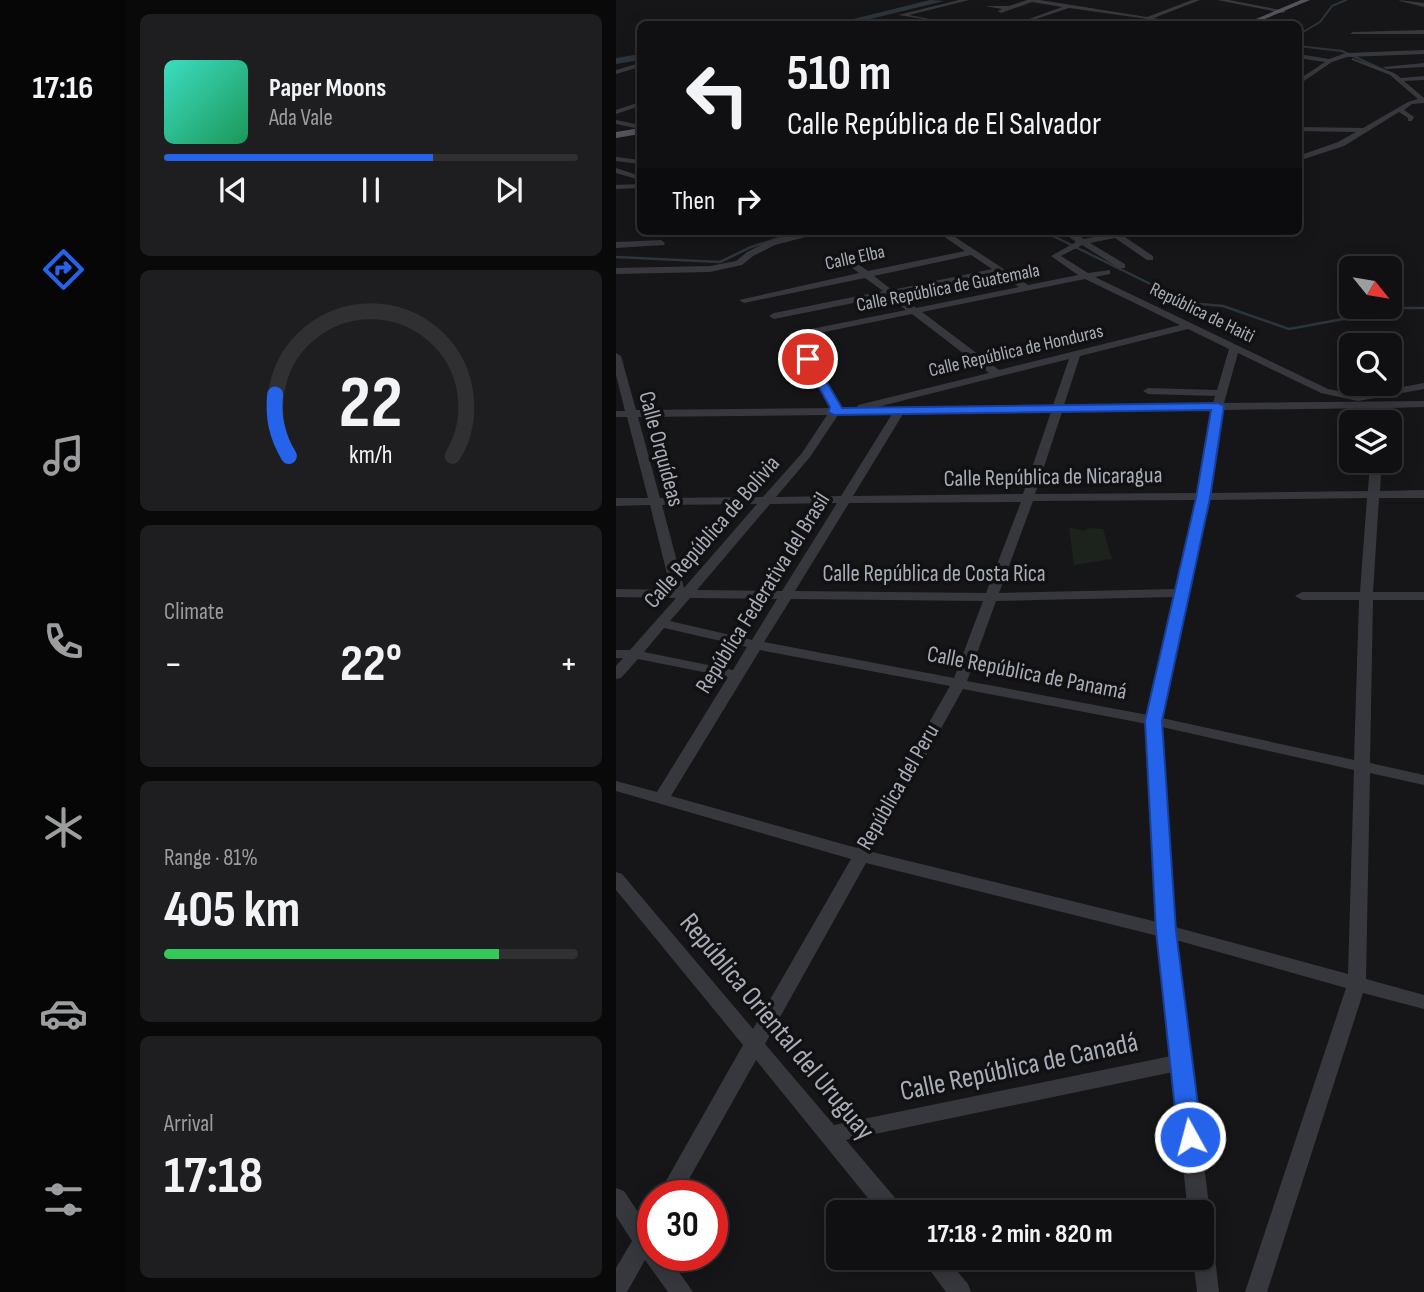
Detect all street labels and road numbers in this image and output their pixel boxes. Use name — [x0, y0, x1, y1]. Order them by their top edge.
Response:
street label: Calle Elba — [823, 240, 887, 276]
street label: Calle República de Guatemala — [855, 259, 1041, 317]
street label: República de Haiti — [1146, 278, 1258, 348]
street label: Calle República de Honduras — [927, 320, 1106, 382]
street label: Calle Orquídeas — [632, 388, 690, 510]
street label: Calle República de Bolivia — [638, 450, 786, 614]
street label: Calle República de Nicaragua — [943, 461, 1163, 493]
street label: República Federativa del Brasil — [690, 487, 836, 699]
street label: Calle República de Costa Rica — [822, 560, 1046, 588]
street label: Calle República de Panamá — [925, 640, 1129, 706]
street label: República del Peru — [851, 719, 945, 855]
street label: República Oriental del Uruguay — [673, 907, 882, 1147]
street label: Calle República de Canadá — [897, 1026, 1141, 1108]

